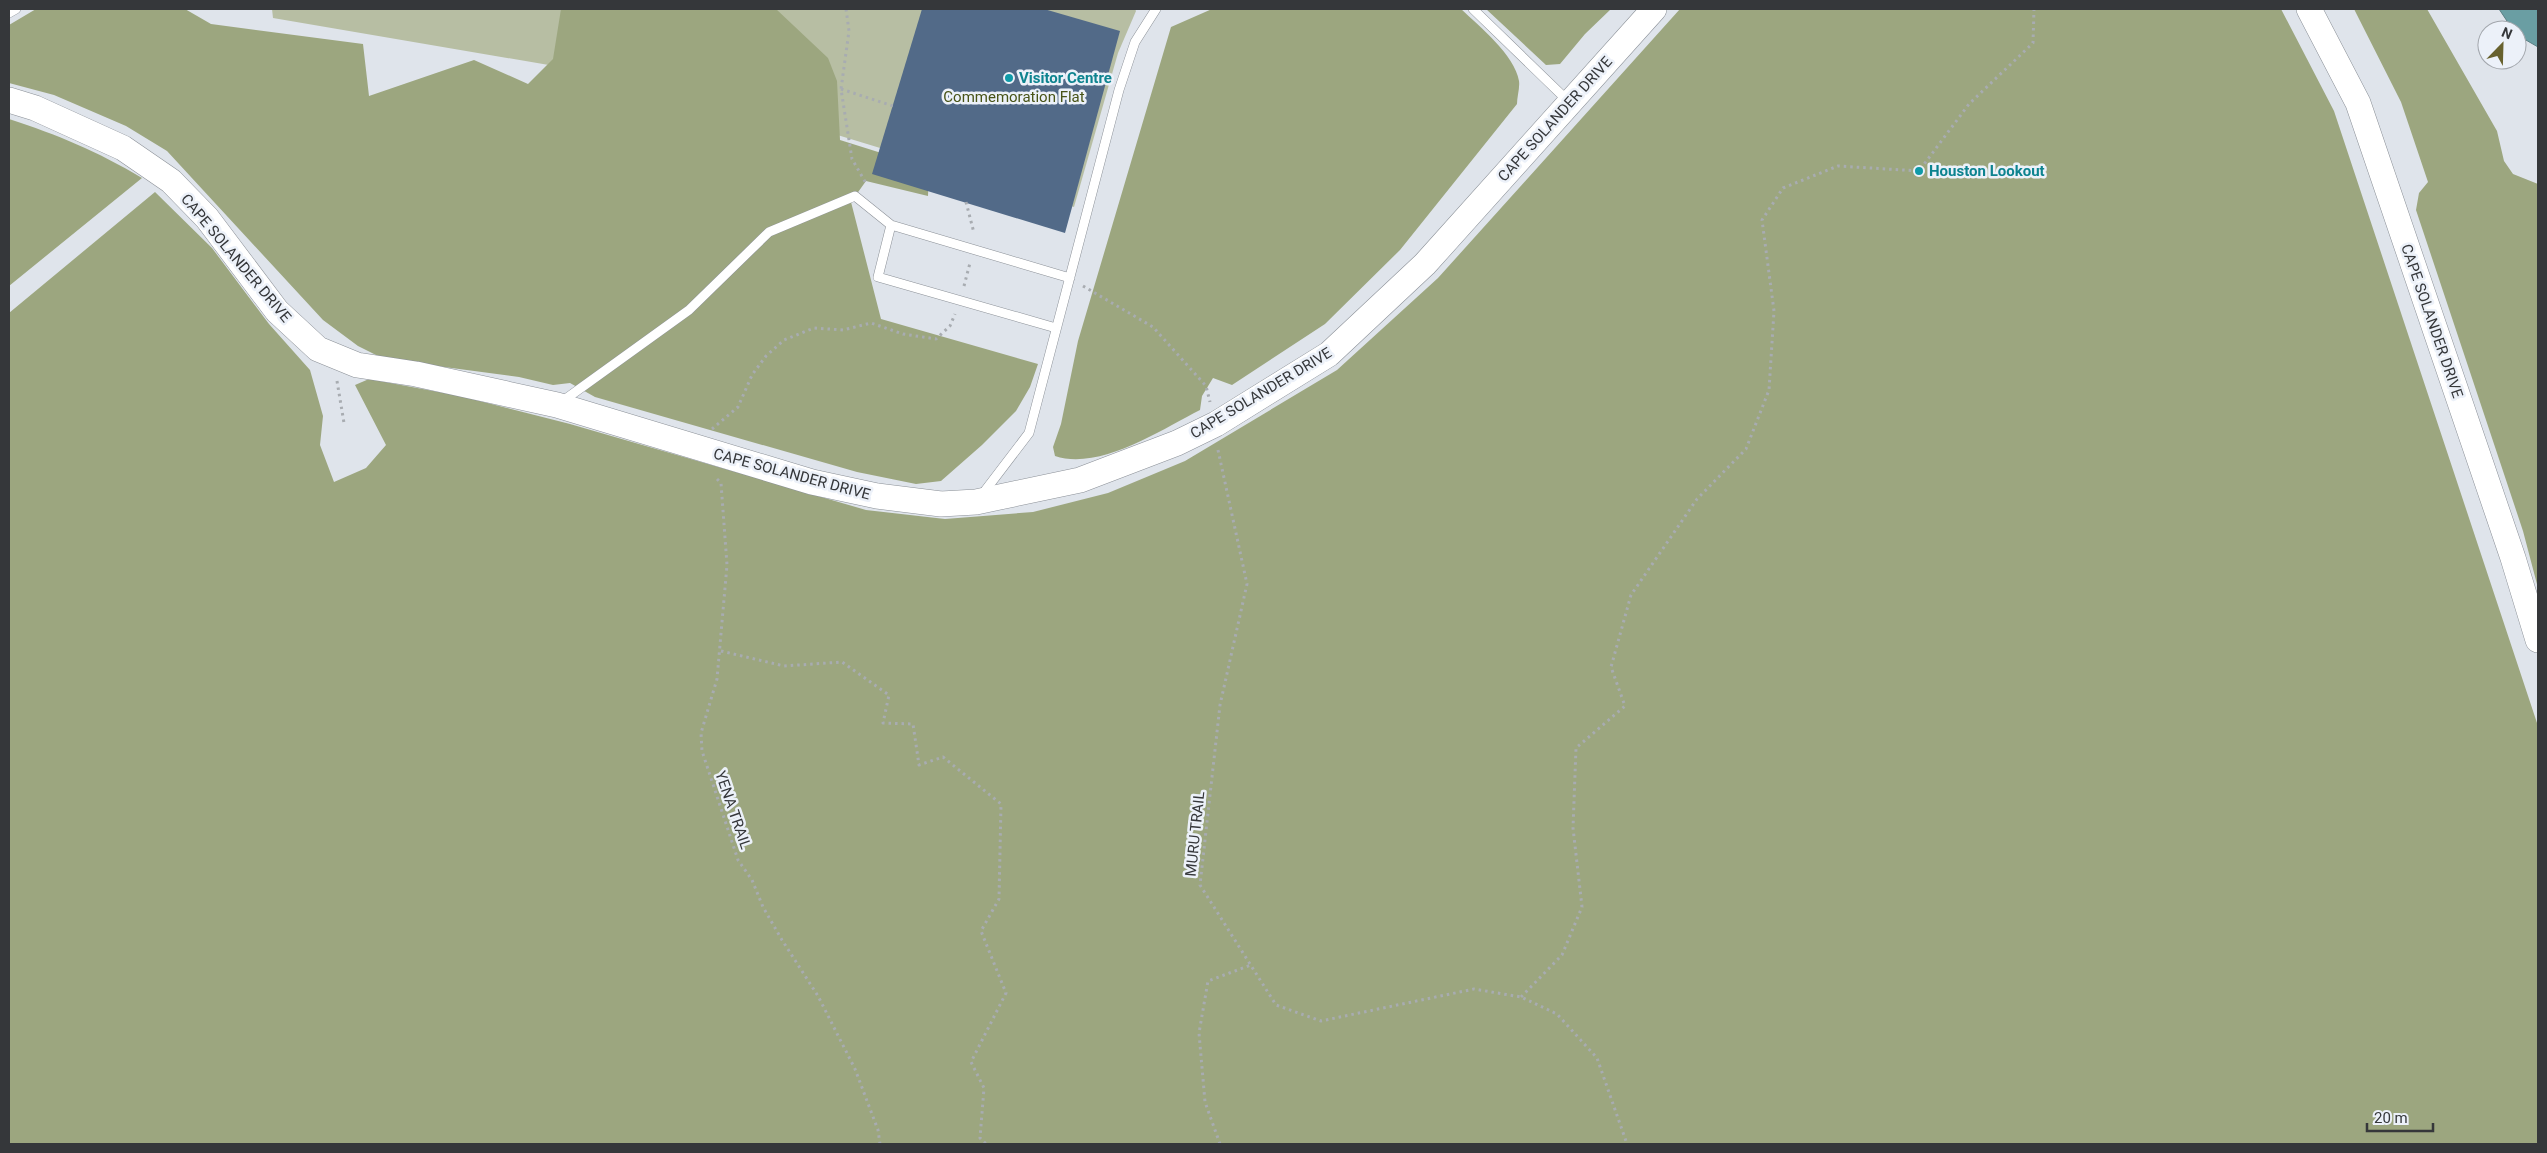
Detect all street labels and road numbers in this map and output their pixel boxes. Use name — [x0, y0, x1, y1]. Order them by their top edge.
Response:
street label: CAPE SOLANDER DRIVE — [1494, 53, 1616, 185]
street label: CAPE SOLANDER DRIVE — [177, 190, 295, 326]
street label: CAPE SOLANDER DRIVE — [2397, 242, 2467, 401]
street label: CAPE SOLANDER DRIVE — [1187, 343, 1335, 442]
street label: CAPE SOLANDER DRIVE — [712, 444, 873, 504]
street label: YENA TRAIL — [711, 768, 755, 852]
street label: MURU TRAIL — [1182, 791, 1208, 877]

